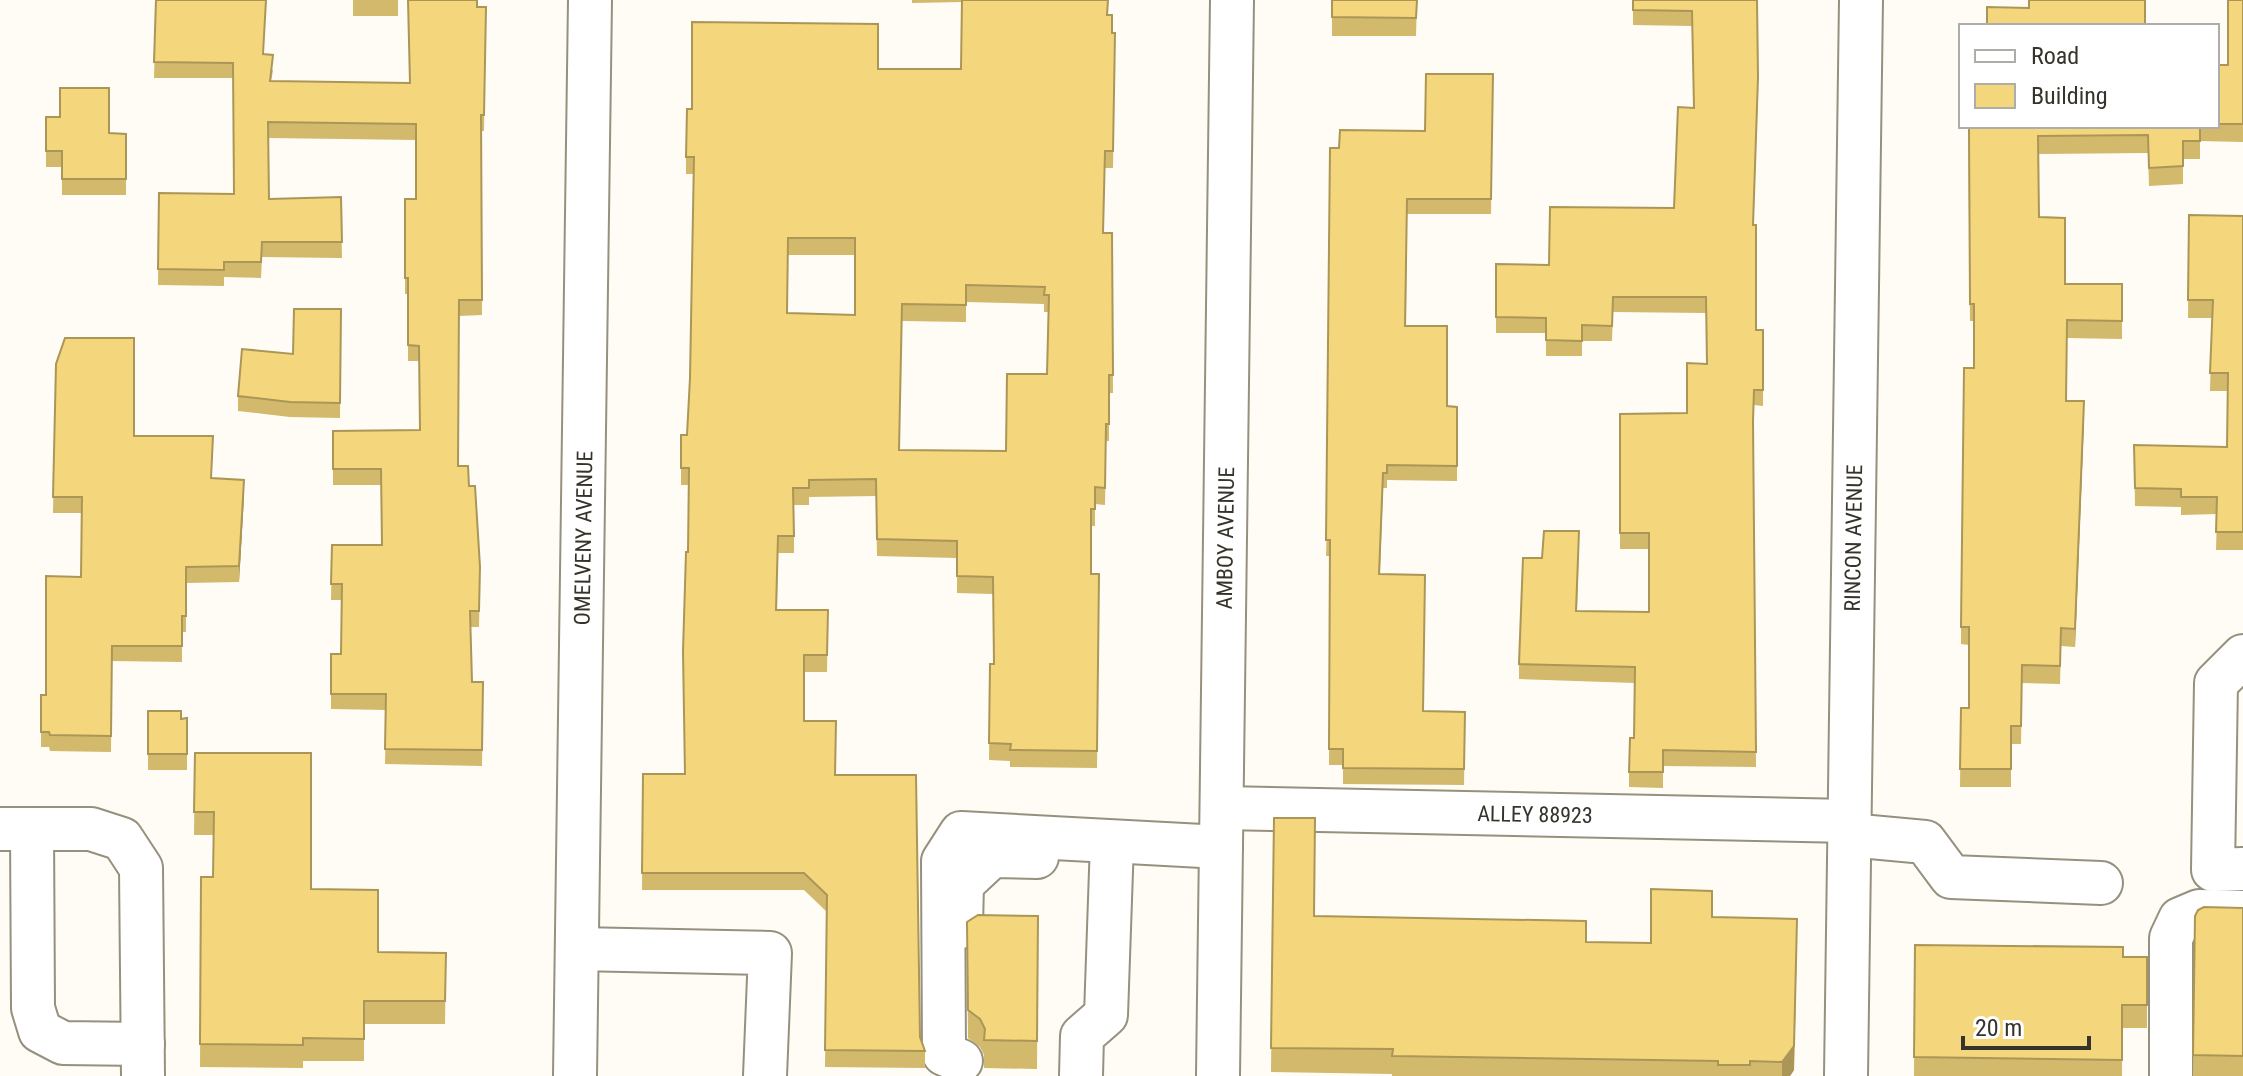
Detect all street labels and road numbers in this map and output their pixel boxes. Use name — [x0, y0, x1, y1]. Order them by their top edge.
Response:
street label: OMELVENY AVENUE — [569, 450, 598, 625]
street label: RINCON AVENUE — [1840, 464, 1867, 612]
street label: AMBOY AVENUE — [1212, 466, 1239, 610]
street label: ALLEY 88923 — [1477, 801, 1593, 828]

